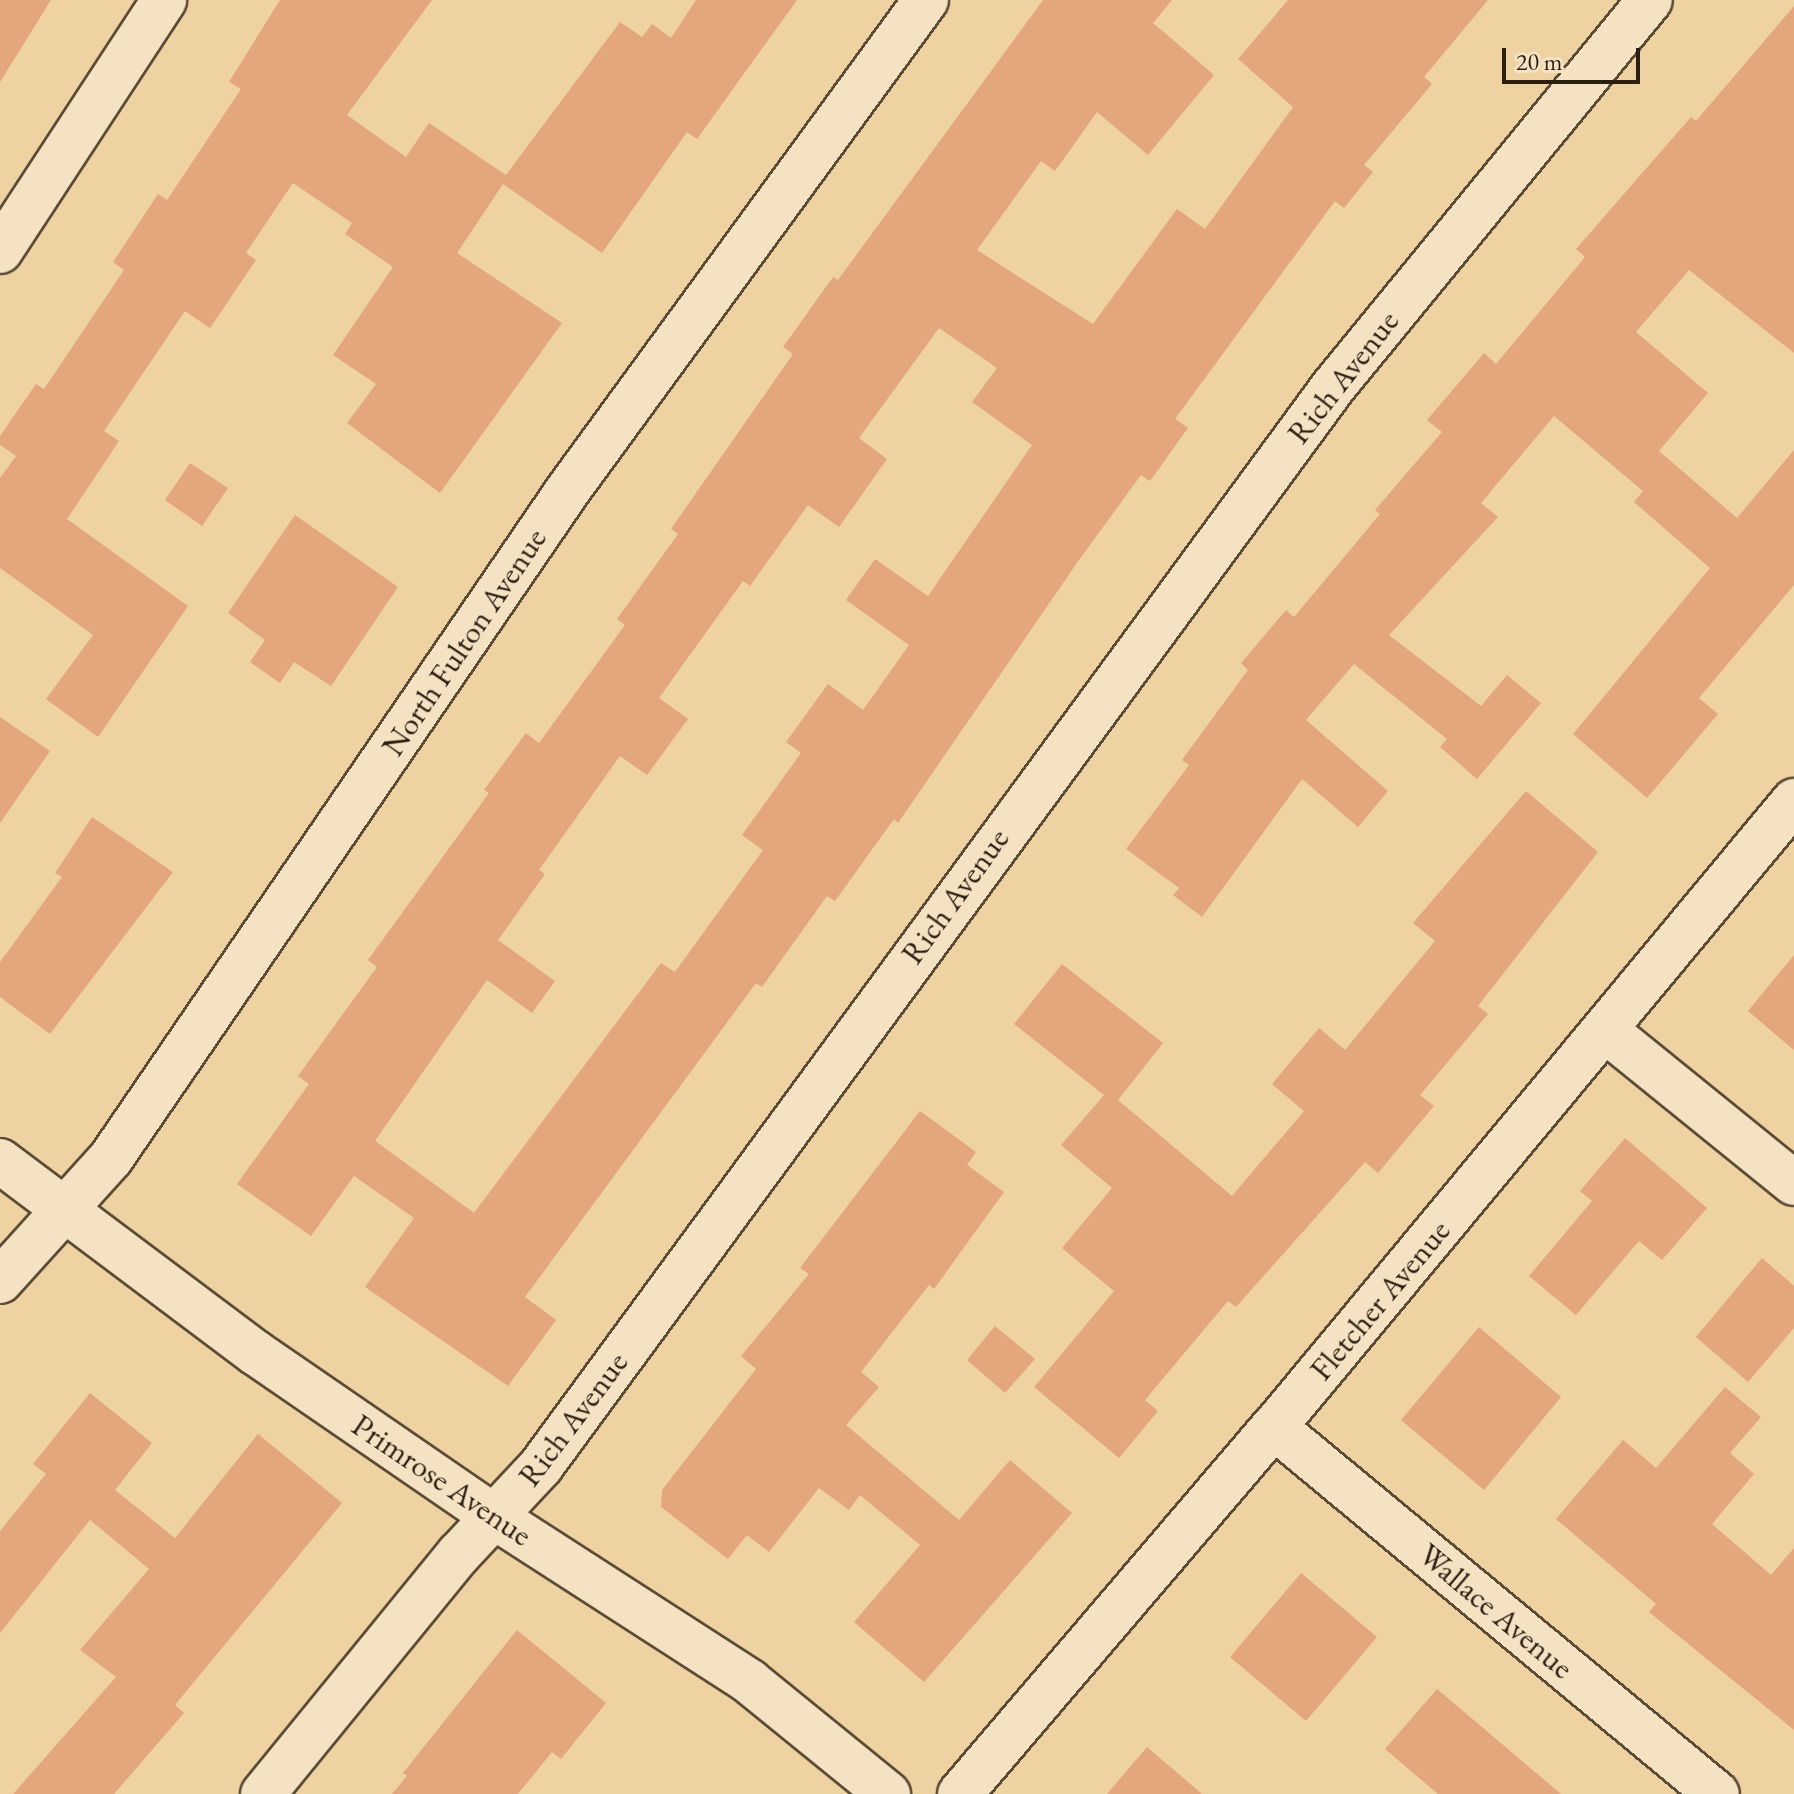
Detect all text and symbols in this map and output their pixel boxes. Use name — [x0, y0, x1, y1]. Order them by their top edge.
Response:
scale bar — [1506, 32, 1644, 82]
text: 20 m — [1516, 46, 1563, 77]
street label: Rich Avenue — [1279, 303, 1407, 451]
street label: North Fulton Avenue — [373, 521, 555, 763]
street label: Rich Avenue — [893, 821, 1017, 971]
street label: Fletcher Avenue — [1302, 1212, 1458, 1388]
street label: Rich Avenue — [510, 1344, 636, 1494]
street label: Primrose Avenue — [345, 1406, 539, 1554]
street label: Wallace Avenue — [1411, 1535, 1581, 1687]

